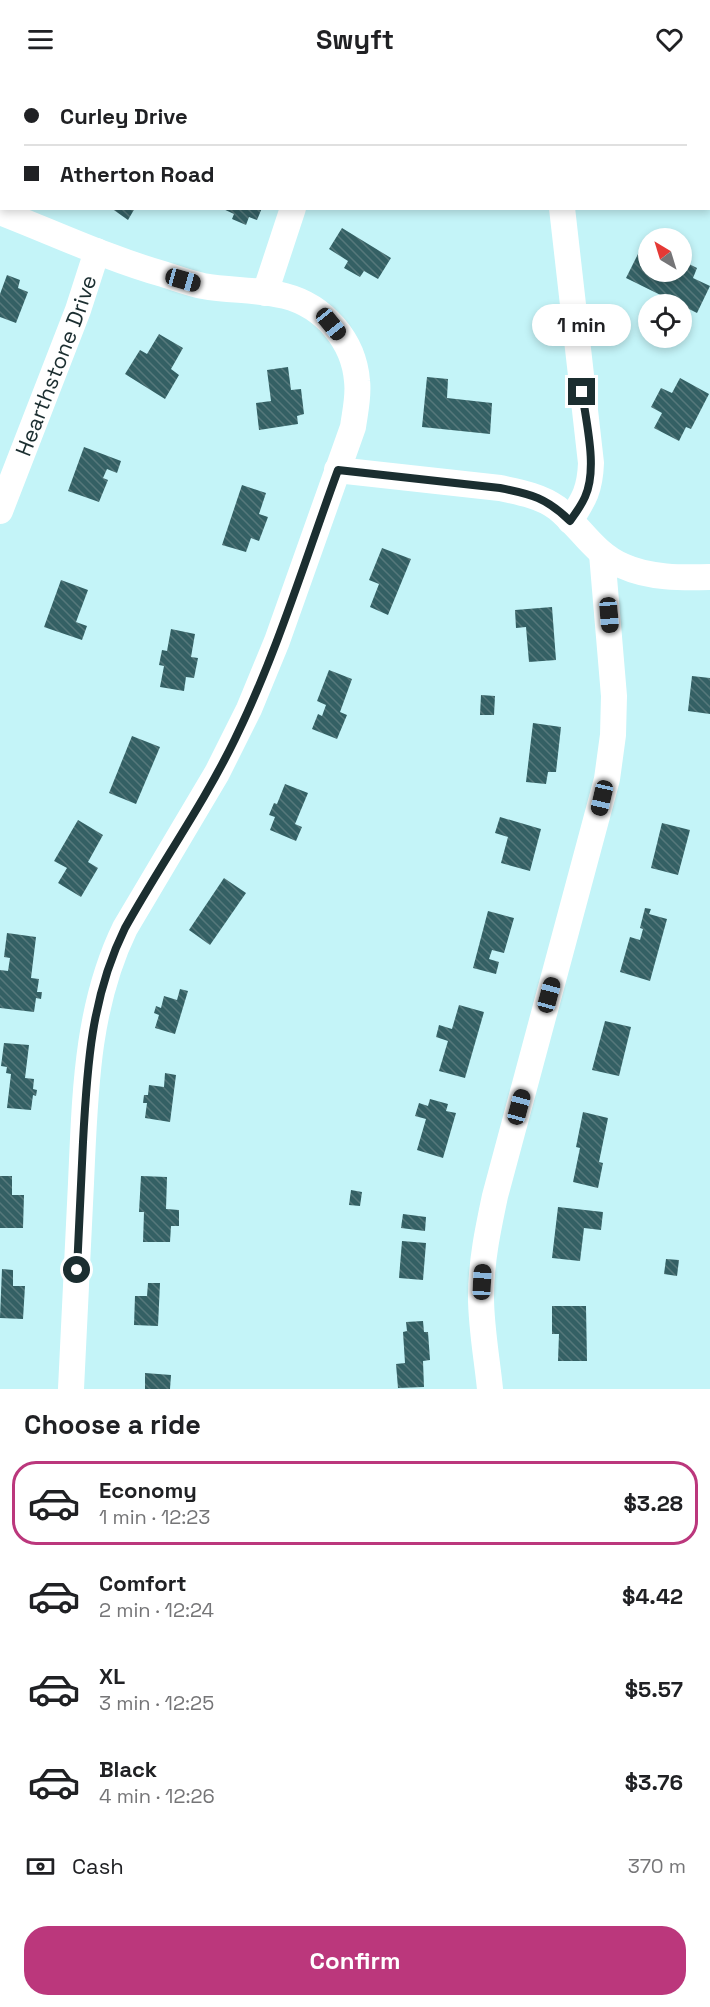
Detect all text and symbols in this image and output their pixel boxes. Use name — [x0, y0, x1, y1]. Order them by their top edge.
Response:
text: Swyft — [316, 22, 394, 57]
icon: menu — [24, 23, 57, 56]
icon: heart — [653, 23, 686, 56]
text: Curley Drive — [60, 102, 188, 130]
text: Atherton Road — [60, 160, 215, 188]
north arrow — [638, 228, 692, 282]
map controls — [638, 228, 692, 348]
car — [163, 266, 203, 294]
street label: Hearthstone Drive — [9, 271, 102, 460]
button: locate — [638, 294, 692, 348]
car — [313, 304, 349, 344]
callout: 1 min — [532, 305, 632, 347]
text: 1 min — [557, 312, 606, 338]
route end — [568, 378, 595, 405]
car — [598, 596, 620, 634]
car — [589, 778, 615, 818]
car — [536, 975, 562, 1015]
car — [506, 1087, 532, 1127]
route start — [63, 1256, 90, 1283]
car — [472, 1264, 492, 1300]
text: Choose a ride — [24, 1407, 201, 1442]
icon: car — [27, 1476, 81, 1530]
text: Economy — [99, 1476, 197, 1504]
text: $3.28 — [623, 1489, 683, 1517]
text: 1 min · 12:23 — [99, 1504, 210, 1530]
icon: car — [27, 1569, 81, 1623]
text: Comfort — [99, 1569, 187, 1597]
text: $4.42 — [622, 1582, 683, 1610]
text: 2 min · 12:24 — [99, 1597, 214, 1623]
icon: car — [27, 1662, 81, 1716]
text: XL — [99, 1662, 125, 1690]
text: $5.57 — [625, 1675, 683, 1703]
text: 3 min · 12:25 — [99, 1690, 214, 1716]
icon: car — [27, 1755, 81, 1809]
text: Black — [99, 1755, 157, 1783]
text: $3.76 — [625, 1768, 683, 1796]
text: 4 min · 12:26 — [99, 1783, 215, 1809]
icon: cash — [24, 1850, 57, 1883]
text: Cash — [72, 1852, 124, 1880]
text: 370 m — [628, 1853, 686, 1879]
button: Confirm — [24, 1926, 686, 1995]

